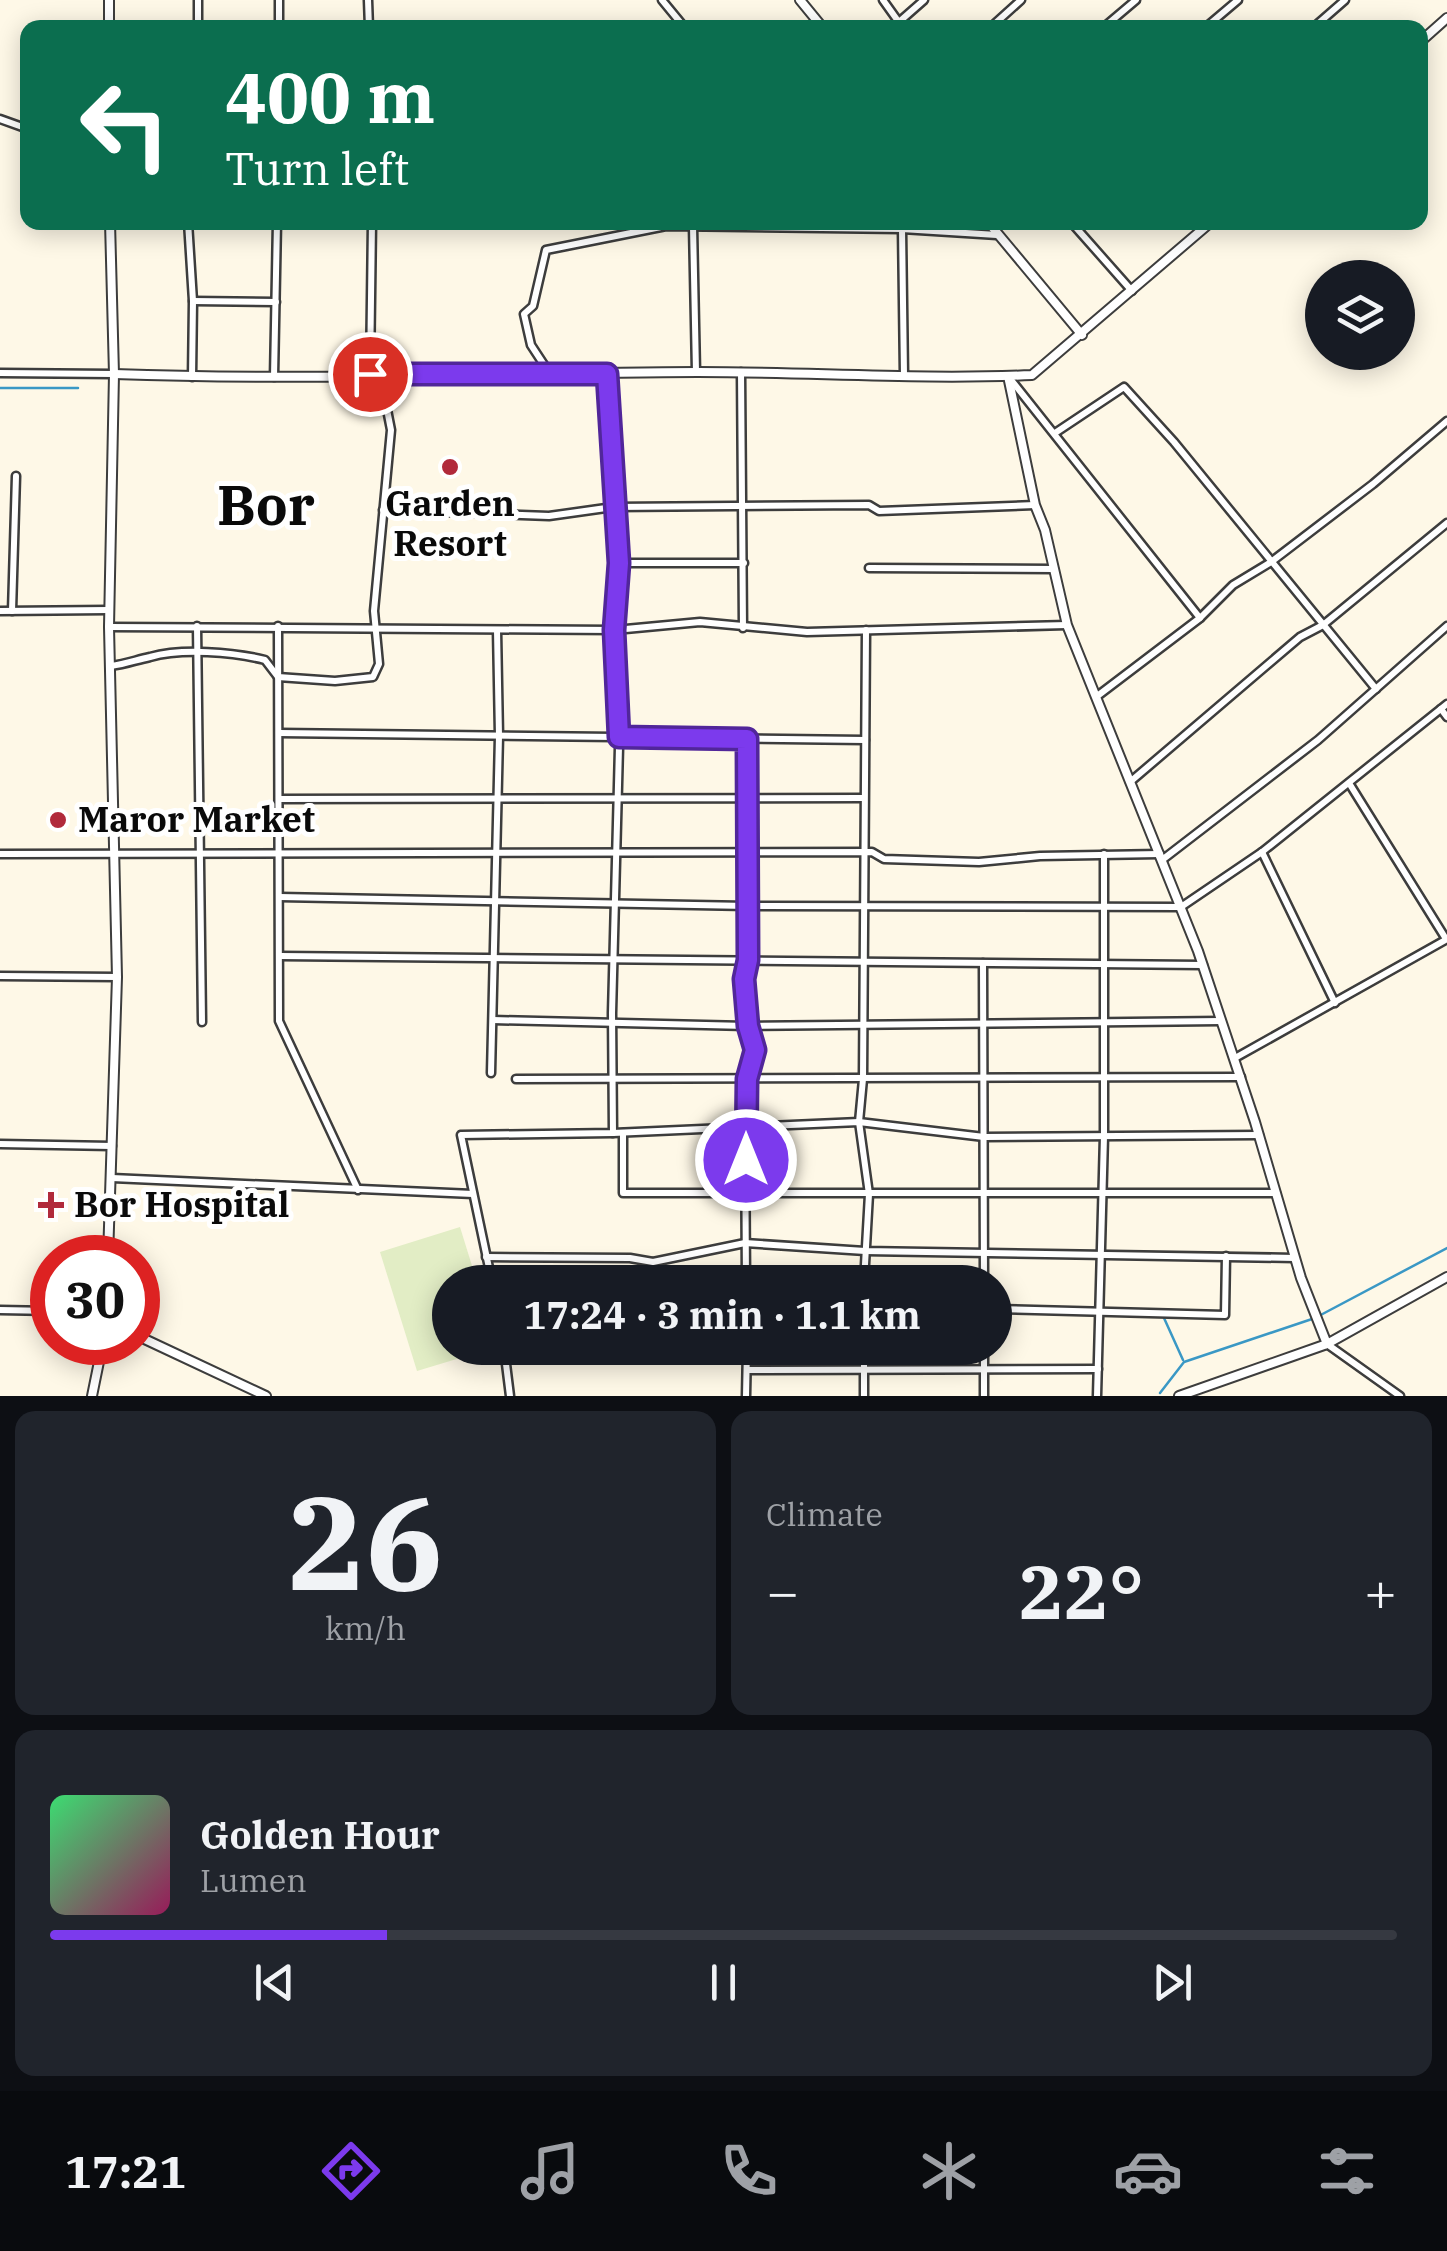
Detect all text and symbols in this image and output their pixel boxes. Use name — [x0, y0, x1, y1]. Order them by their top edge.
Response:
text: 400 m — [225, 51, 435, 142]
icon: left — [60, 60, 190, 190]
text: Turn left — [225, 139, 409, 197]
map controls — [1305, 260, 1415, 370]
button: layers — [1305, 260, 1415, 370]
pin — [328, 332, 413, 417]
icon: arrive — [343, 347, 398, 402]
marker: Garden Resort — [439, 456, 461, 478]
district label: Bor — [217, 469, 315, 540]
place label: Garden Resort — [385, 480, 515, 566]
place label: Maror Market — [78, 796, 315, 842]
marker: Maror Market — [47, 809, 69, 831]
position arrow — [694, 1108, 798, 1212]
place label: Bor Hospital — [74, 1181, 289, 1227]
marker: Bor Hospital — [38, 1192, 64, 1218]
speed limit sign: 30 — [30, 1235, 160, 1365]
text: 17:24 · 3 min · 1.1 km — [523, 1290, 921, 1339]
text: 26 — [287, 1457, 444, 1626]
text: Climate — [766, 1493, 883, 1535]
text: 22° — [1019, 1542, 1144, 1640]
text: − — [766, 1556, 799, 1627]
text: + — [1364, 1556, 1397, 1627]
text: km/h — [325, 1607, 406, 1649]
text: Golden Hour — [200, 1810, 440, 1859]
text: Lumen — [200, 1859, 307, 1901]
icon: previous — [247, 1955, 302, 2010]
icon: pause — [696, 1955, 751, 2010]
icon: next — [1145, 1955, 1200, 2010]
icon: directions — [316, 2136, 386, 2206]
icon: music — [515, 2136, 585, 2206]
icon: phone — [714, 2136, 784, 2206]
icon: climate — [914, 2136, 984, 2206]
icon: car — [1113, 2136, 1183, 2206]
icon: filters — [1312, 2136, 1382, 2206]
text: 17:21 — [65, 2142, 186, 2200]

